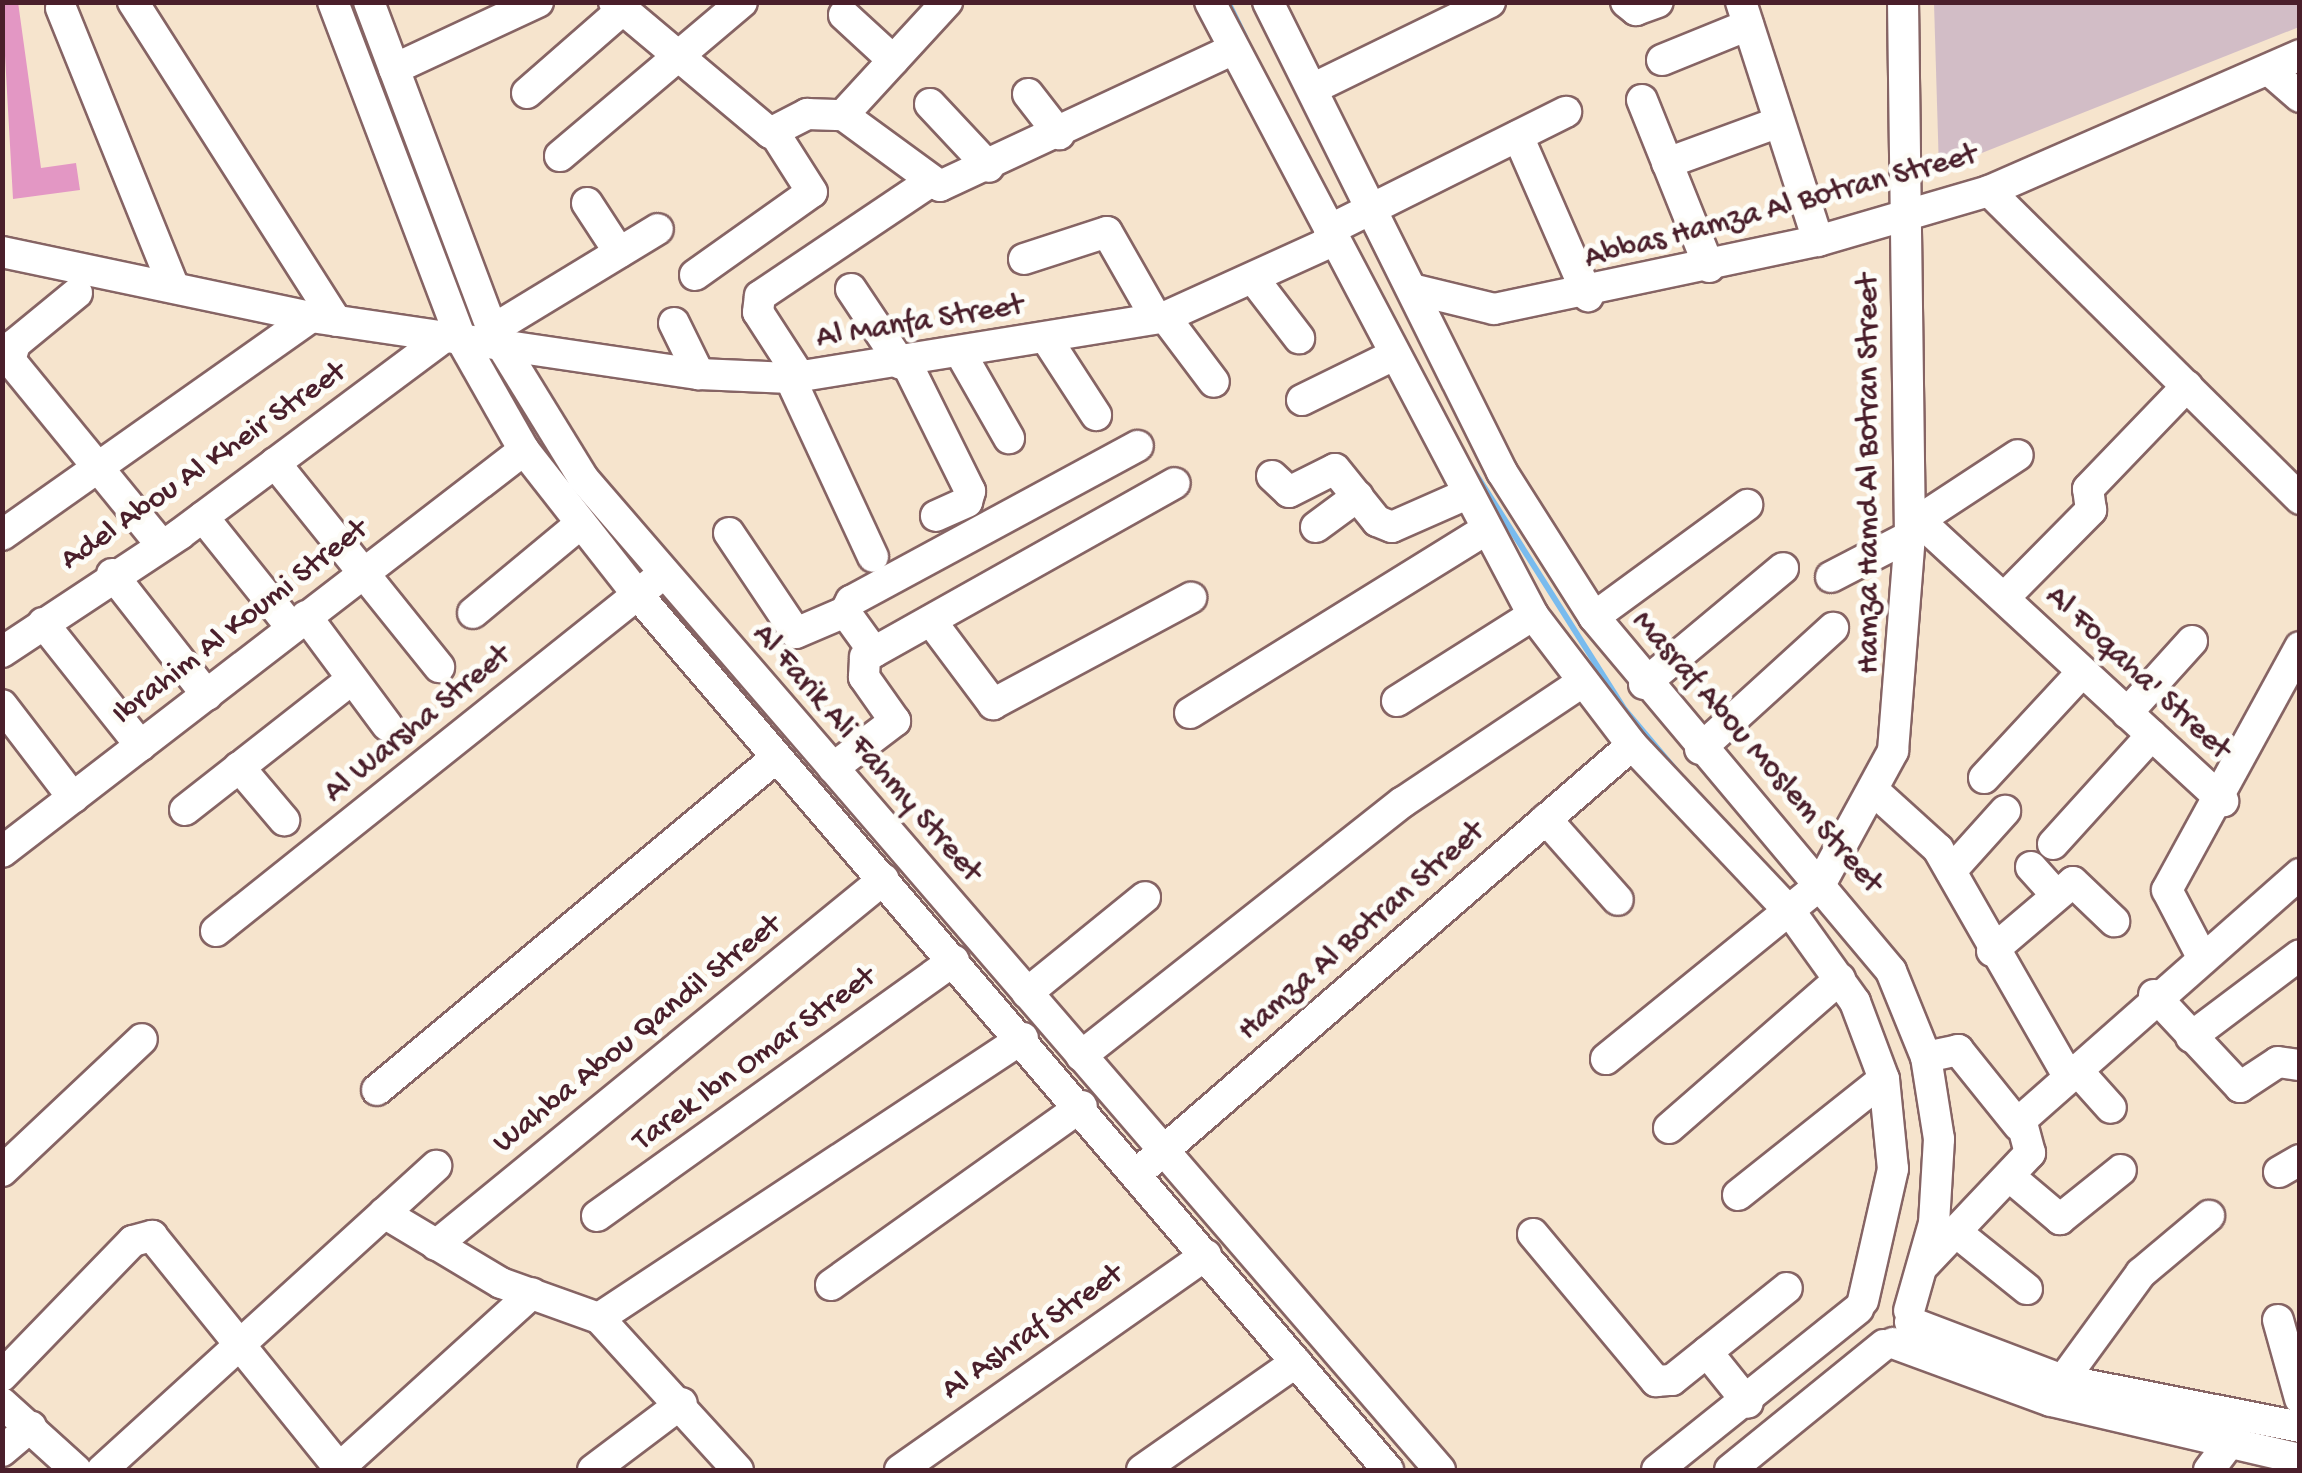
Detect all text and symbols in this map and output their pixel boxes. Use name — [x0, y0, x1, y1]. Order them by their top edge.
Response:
street label: Abbas Hamza Al Botran Street — [1581, 137, 1981, 279]
street label: Hamza Hamd Al Botran Street — [1851, 274, 1889, 674]
street label: Al Manfa Street — [814, 288, 1026, 358]
street label: Adel Abou Al Kheir Street — [54, 354, 354, 580]
street label: Ibrahim Al Koumi Street — [106, 511, 376, 735]
street label: Al Foqaha' Street — [2036, 578, 2238, 770]
street label: Masraf Abou Moslem Street — [1622, 603, 1890, 903]
street label: Al Farik Ali Fahmy Street — [743, 617, 989, 891]
street label: Al Warsha Street — [317, 638, 519, 812]
street label: Hamza Al Botran Street — [1231, 814, 1493, 1050]
street label: Wahba Abou Qandil Street — [486, 907, 790, 1163]
street label: Tarek Ibn Omar Street — [626, 959, 884, 1161]
street label: Al Ashraf Street — [935, 1256, 1131, 1410]

